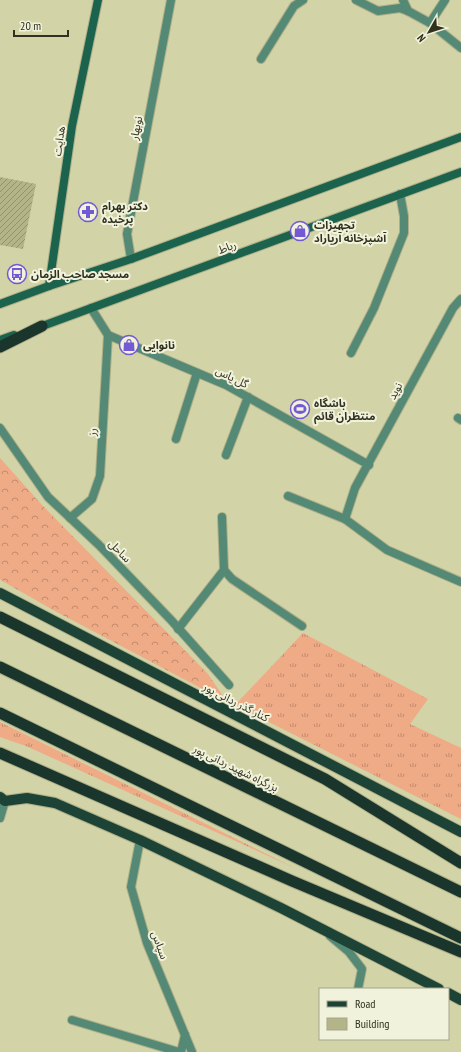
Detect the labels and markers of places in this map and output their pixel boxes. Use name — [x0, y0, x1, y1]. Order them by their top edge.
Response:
place label: دکتر بهرام پرخیده — [102, 199, 148, 227]
pharmacy icon: دکتر بهرام پرخیده — [77, 201, 99, 223]
place label: تجهیزات آشپزخانه آریاراد — [314, 218, 387, 246]
shop icon: تجهیزات آشپزخانه آریاراد — [289, 220, 311, 242]
bus stop icon: مسجد صاحب الزمان — [6, 263, 28, 285]
place label: مسجد صاحب الزمان — [31, 267, 129, 281]
shop icon: نانوایی — [118, 334, 140, 356]
place label: نانوایی — [143, 338, 175, 352]
place label: باشگاه منتظران قائم — [314, 396, 375, 425]
sports icon: باشگاه منتظران قائم — [289, 398, 311, 420]

